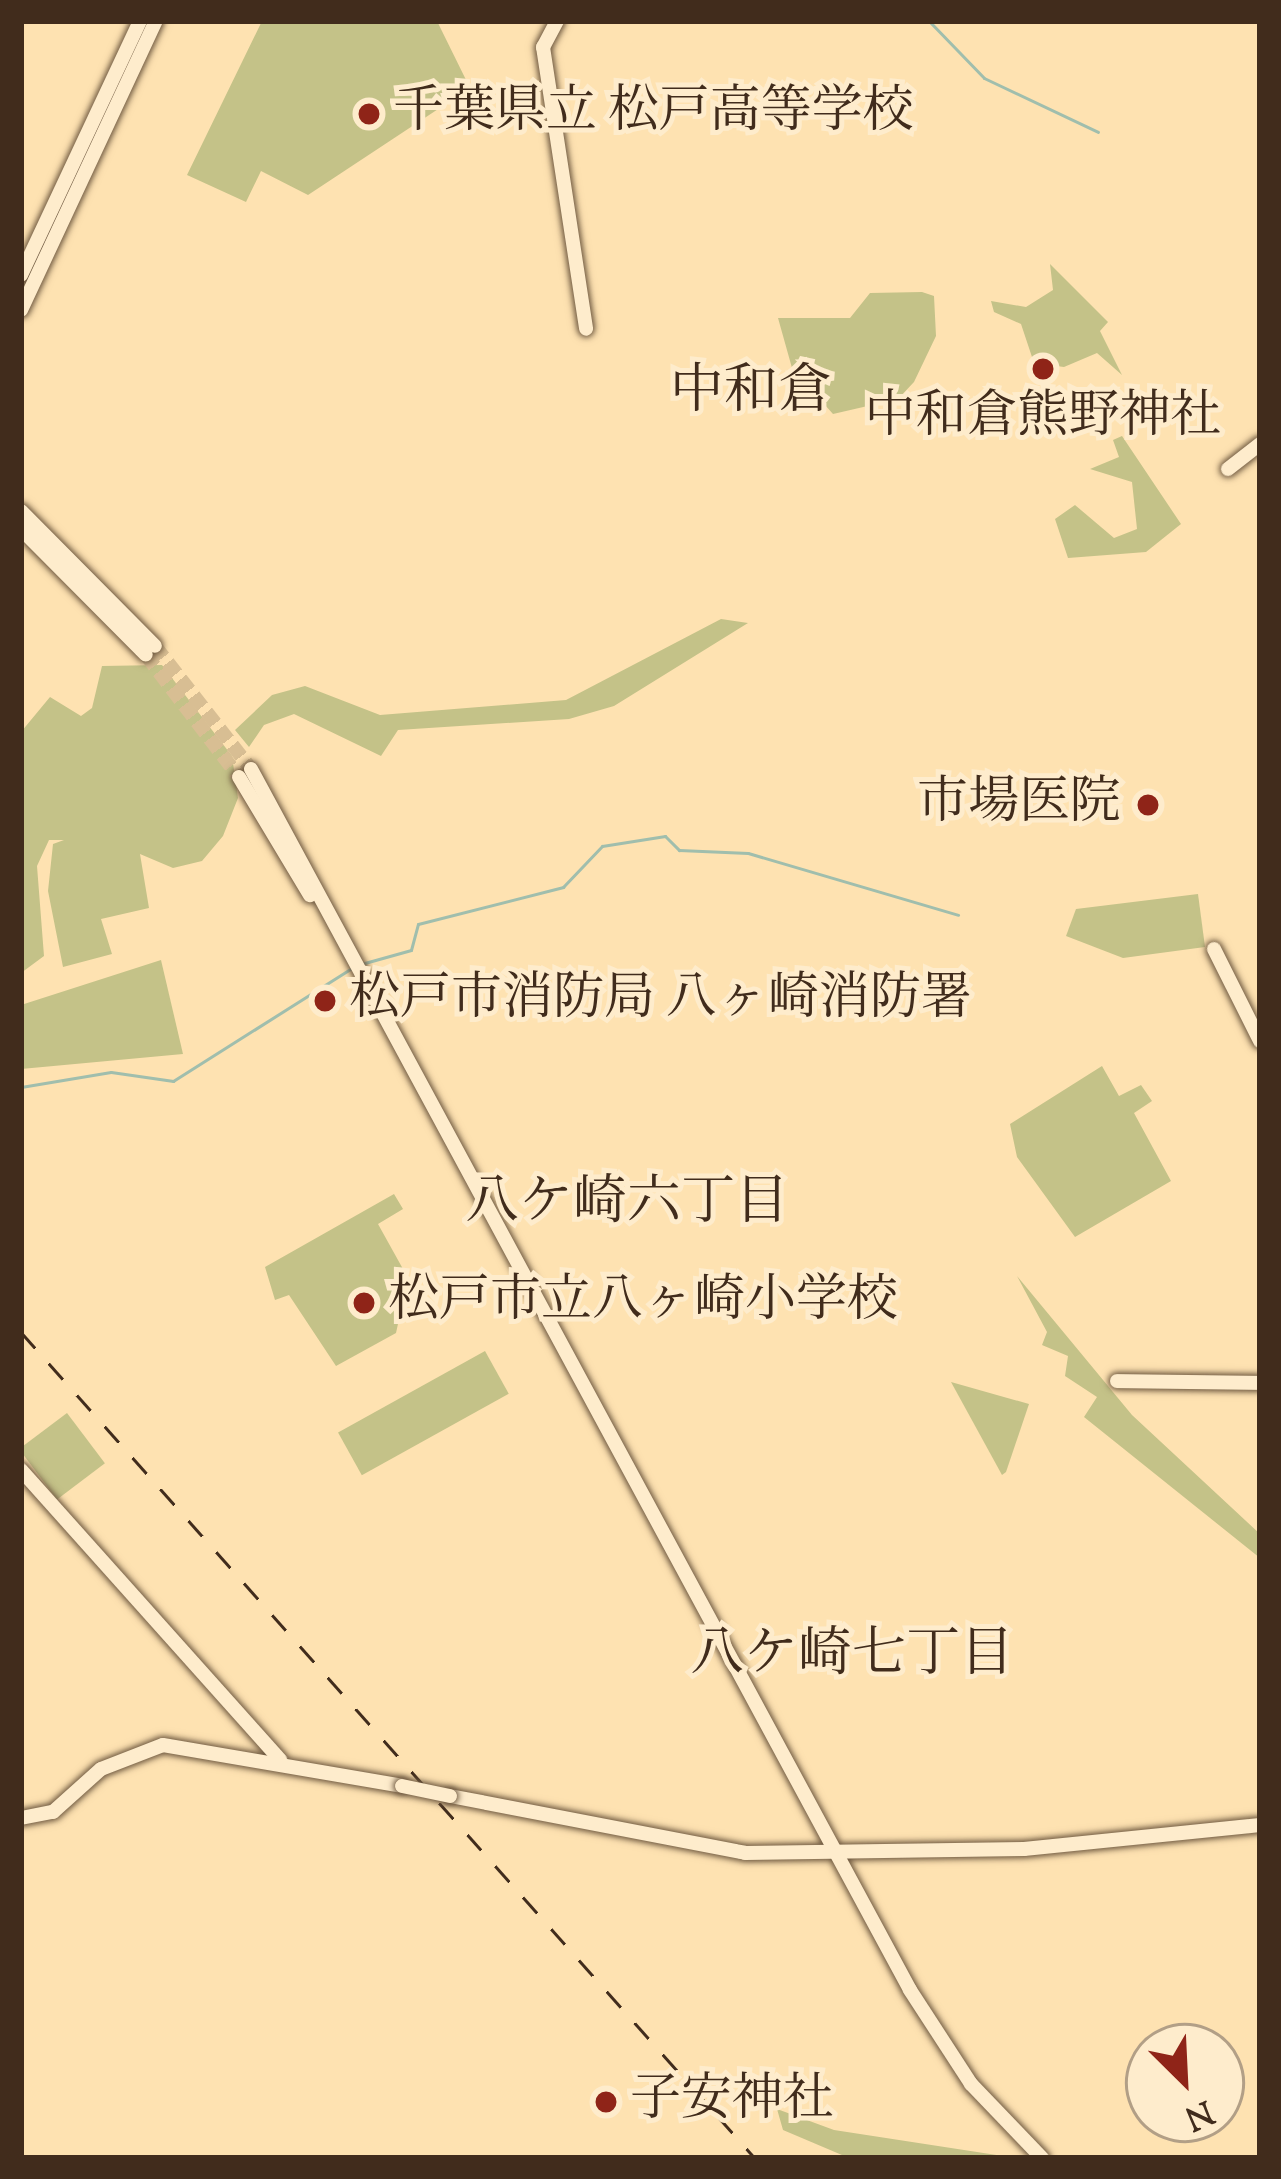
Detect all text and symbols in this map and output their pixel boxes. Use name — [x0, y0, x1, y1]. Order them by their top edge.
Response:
place label: 千葉県立 松戸高等学校 — [393, 83, 914, 145]
marker: 千葉県立 松戸高等学校 — [356, 101, 382, 127]
marker: 中和倉熊野神社 — [1030, 356, 1056, 382]
district label: 中和倉 — [670, 362, 832, 426]
place label: 中和倉熊野神社 — [865, 388, 1221, 450]
place label: 市場医院 — [917, 774, 1121, 836]
marker: 市場医院 — [1132, 789, 1164, 821]
place label: 松戸市消防局 八ヶ崎消防署 — [349, 970, 972, 1032]
marker: 松戸市消防局 八ヶ崎消防署 — [312, 988, 338, 1014]
district label: 八ケ崎六丁目 — [465, 1173, 789, 1237]
place label: 松戸市立八ヶ崎小学校 — [388, 1272, 898, 1334]
marker: 松戸市立八ヶ崎小学校 — [351, 1290, 377, 1316]
district label: 八ケ崎七丁目 — [690, 1625, 1014, 1689]
north arrow — [1125, 2023, 1245, 2143]
place label: 子安神社 — [630, 2071, 834, 2133]
text: N — [1177, 2086, 1220, 2140]
marker: 子安神社 — [593, 2089, 619, 2115]

